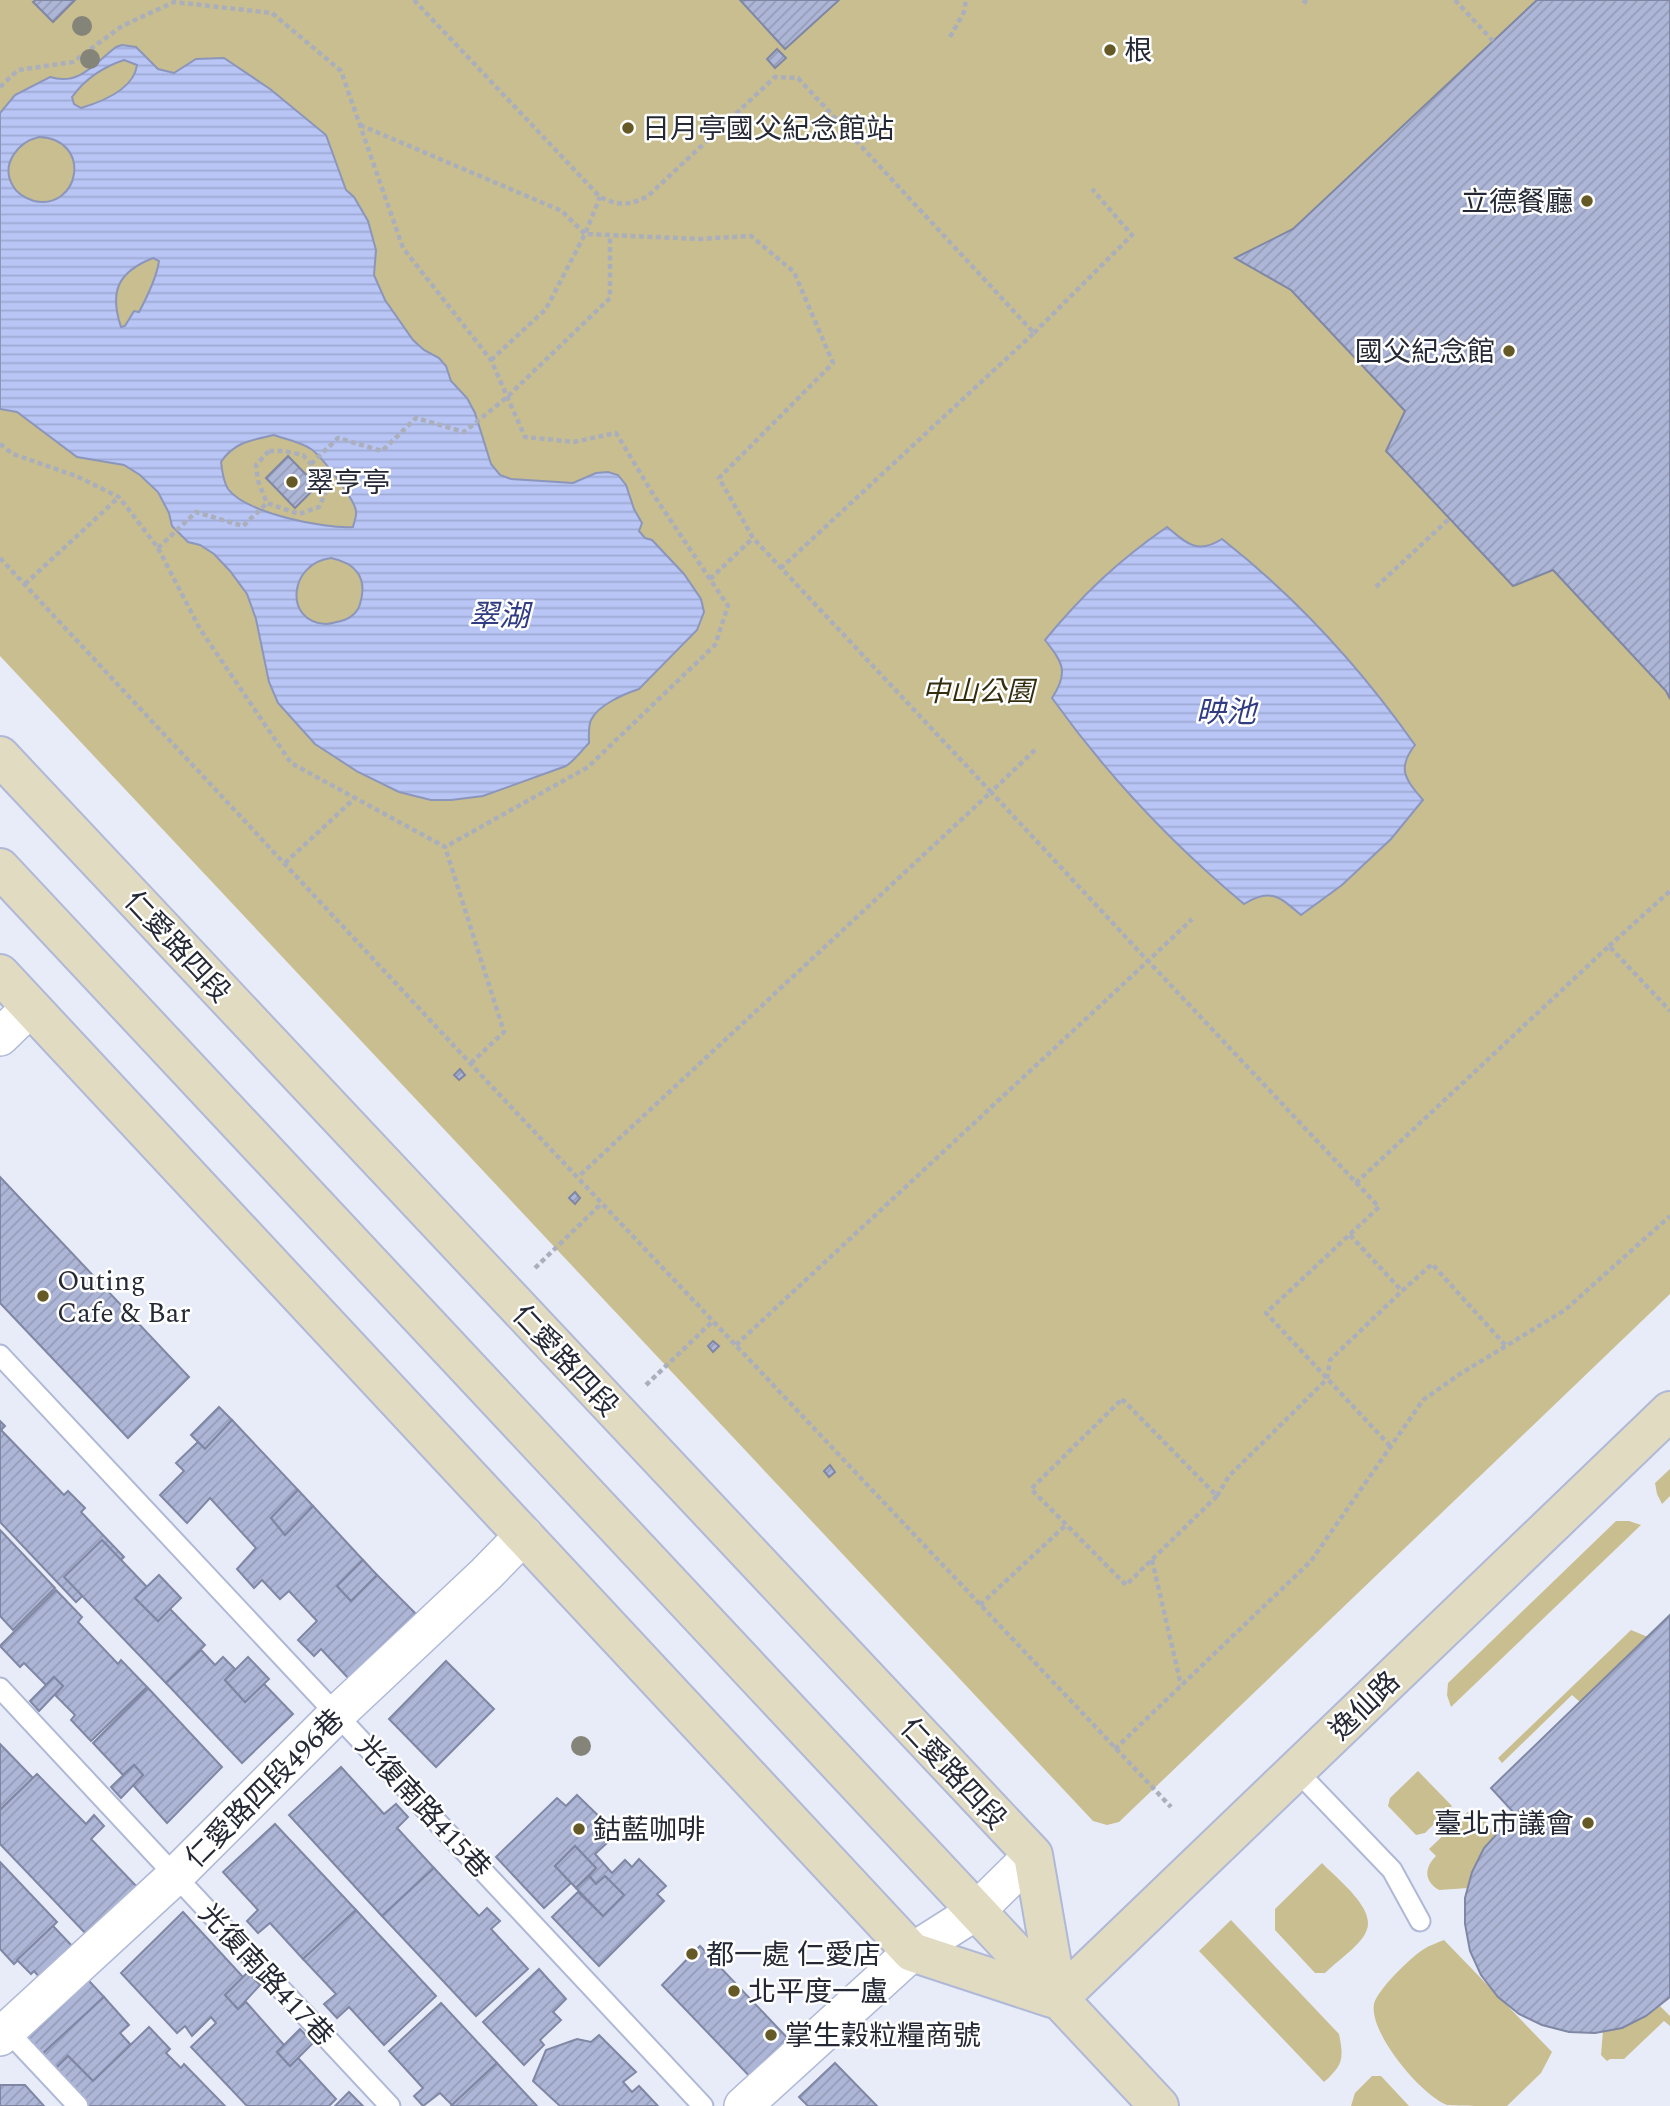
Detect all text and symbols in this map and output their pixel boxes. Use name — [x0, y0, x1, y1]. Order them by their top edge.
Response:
place label: 根 — [1124, 30, 1152, 73]
marker: 根 — [1102, 42, 1118, 58]
place label: 日月亭國父紀念館站 — [642, 108, 894, 151]
marker: 日月亭國父紀念館站 — [620, 120, 636, 136]
place label: 立德餐廳 — [1461, 181, 1573, 224]
marker: 立德餐廳 — [1579, 193, 1595, 209]
place label: 國父紀念館 — [1355, 331, 1495, 374]
marker: 國父紀念館 — [1501, 343, 1517, 359]
place label: 翠亨亭 — [306, 462, 390, 505]
marker: 翠亨亭 — [284, 474, 300, 490]
water label: 翠湖 — [469, 594, 533, 640]
park label: 中山公園 — [922, 671, 1038, 714]
water label: 映池 — [1196, 690, 1259, 736]
street label: 仁愛路四段 — [113, 881, 240, 1013]
place label: Outing Cafe & Bar — [57, 1260, 191, 1335]
marker: Outing Cafe & Bar — [35, 1288, 51, 1304]
street label: 仁愛路四段 — [501, 1295, 628, 1427]
street label: 逸仙路 — [1320, 1661, 1410, 1751]
street label: 仁愛路四段496巷 — [176, 1700, 355, 1879]
street label: 仁愛路四段 — [889, 1708, 1016, 1840]
street label: 光復南路415巷 — [345, 1726, 501, 1888]
place label: 臺北市議會 — [1434, 1803, 1574, 1846]
place label: 鈷藍咖啡 — [593, 1809, 705, 1852]
marker: 臺北市議會 — [1580, 1815, 1596, 1831]
marker: 鈷藍咖啡 — [571, 1821, 587, 1837]
street label: 光復南路417巷 — [188, 1894, 344, 2056]
place label: 都一處 仁愛店 — [706, 1934, 881, 1977]
marker: 都一處 仁愛店 — [684, 1946, 700, 1962]
place label: 北平度一盧 — [748, 1971, 888, 2014]
marker: 北平度一盧 — [726, 1983, 742, 1999]
place label: 掌生穀粒糧商號 — [785, 2015, 981, 2058]
marker: 掌生穀粒糧商號 — [763, 2027, 779, 2043]

